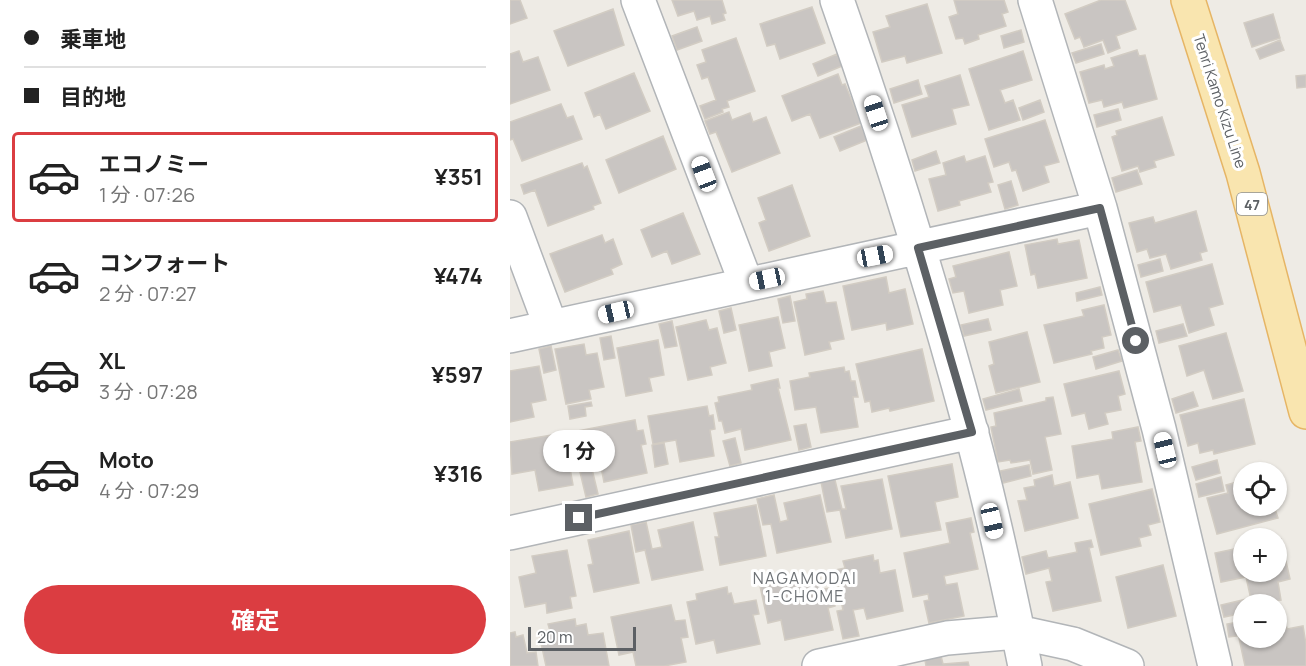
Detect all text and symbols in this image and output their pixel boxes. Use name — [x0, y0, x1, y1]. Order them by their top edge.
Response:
text: 乗車地 — [60, 24, 126, 54]
street label: Tenri Kamo Kizu Line — [1188, 31, 1252, 171]
text: 目的地 — [60, 82, 126, 112]
car — [862, 93, 890, 133]
text: エコノミー — [99, 149, 209, 179]
icon: car — [27, 150, 81, 204]
car — [689, 154, 719, 194]
text: ¥351 — [434, 162, 483, 192]
text: 1 分 · 07:26 — [99, 181, 195, 208]
road number: 47 — [1237, 193, 1267, 215]
car — [856, 244, 894, 268]
text: コンフォート — [99, 248, 230, 278]
icon: car — [27, 249, 81, 303]
text: ¥474 — [433, 261, 483, 291]
car — [748, 266, 786, 292]
text: 2 分 · 07:27 — [99, 280, 197, 307]
car — [596, 299, 636, 325]
route start — [1122, 327, 1149, 354]
text: XL — [99, 346, 125, 376]
icon: car — [27, 348, 81, 402]
text: ¥597 — [431, 360, 483, 390]
text: 3 分 · 07:28 — [99, 378, 198, 405]
car — [1152, 430, 1178, 470]
callout: 1 分 — [543, 431, 615, 473]
text: 1 分 — [563, 437, 595, 464]
text: Moto — [99, 445, 154, 475]
icon: car — [27, 447, 81, 501]
text: ¥316 — [433, 459, 483, 489]
map controls — [1233, 462, 1287, 648]
button: locate — [1233, 462, 1287, 516]
text: 4 分 · 07:29 — [99, 477, 199, 504]
car — [979, 501, 1005, 541]
route end — [565, 504, 592, 531]
button: + — [1233, 528, 1287, 582]
district label: NAGAMODAI 1-CHOME — [753, 567, 857, 607]
button: 確定 — [24, 585, 486, 654]
button: − — [1233, 594, 1287, 648]
scale bar — [528, 624, 636, 652]
text: 20 m — [537, 626, 573, 648]

